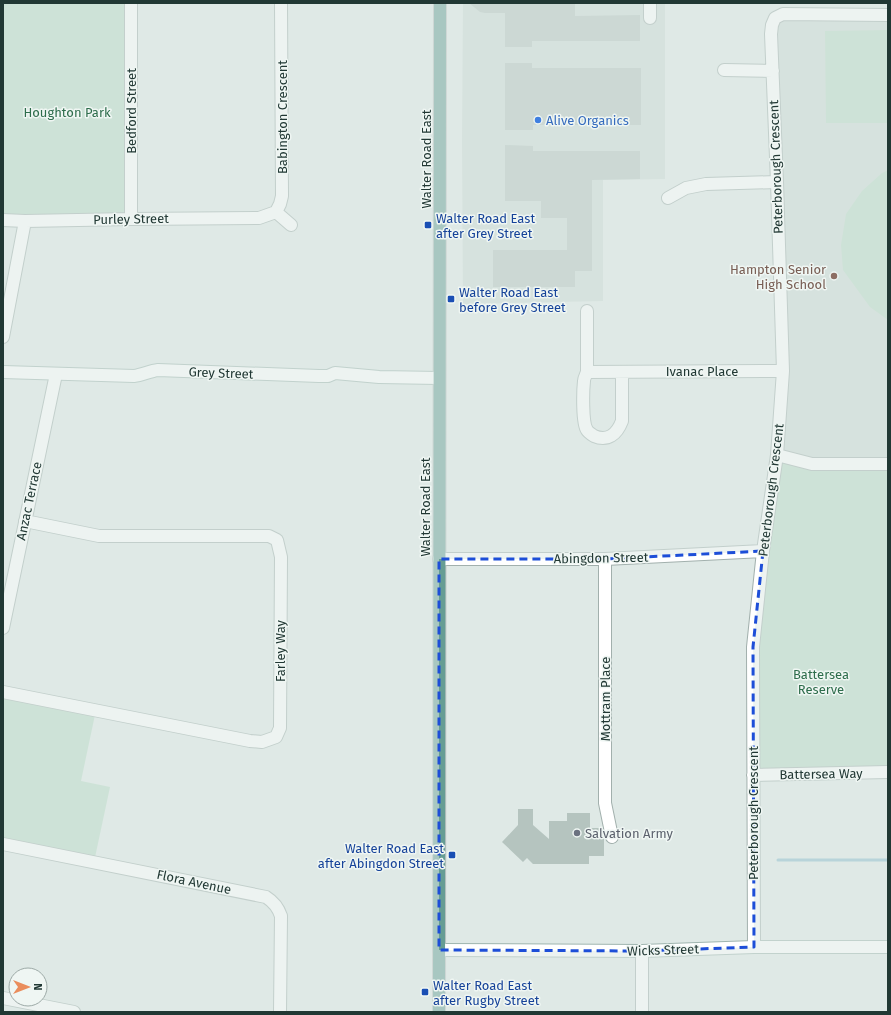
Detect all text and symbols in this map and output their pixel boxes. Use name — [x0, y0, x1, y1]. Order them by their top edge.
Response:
street label: Babington Crescent — [275, 60, 290, 174]
street label: Bedford Street — [124, 68, 139, 154]
street label: Peterborough Crescent — [766, 99, 786, 234]
park label: Houghton Park — [23, 105, 111, 120]
street label: Walter Road East — [419, 109, 434, 209]
place label: Alive Organics — [546, 113, 629, 128]
marker: Alive Organics — [533, 115, 543, 125]
street label: Purley Street — [93, 211, 169, 227]
place label: Walter Road East after Grey Street — [436, 211, 535, 241]
marker: Walter Road East after Grey Street — [423, 220, 433, 230]
place label: Hampton Senior High School — [730, 262, 826, 292]
marker: Hampton Senior High School — [829, 271, 839, 281]
place label: Walter Road East before Grey Street — [459, 285, 566, 315]
marker: Walter Road East before Grey Street — [446, 294, 456, 304]
street label: Grey Street — [188, 364, 254, 382]
street label: Ivanac Place — [666, 364, 738, 379]
street label: Peterborough Crescent — [755, 422, 787, 557]
street label: Walter Road East — [418, 457, 433, 557]
street label: Anzac Terrace — [13, 460, 45, 542]
street label: Abingdon Street — [554, 550, 649, 566]
street label: Farley Way — [273, 619, 288, 682]
street label: Mottram Place — [598, 657, 613, 741]
park label: Battersea Reserve — [793, 667, 849, 697]
street label: Peterborough Crescent — [746, 746, 761, 880]
street label: Battersea Way — [779, 766, 863, 782]
place label: Salvation Army — [585, 826, 673, 841]
marker: Salvation Army — [572, 828, 582, 838]
place label: Walter Road East after Abingdon Street — [318, 841, 444, 871]
marker: Walter Road East after Abingdon Street — [447, 850, 457, 860]
street label: Flora Avenue — [155, 867, 233, 897]
street label: Wicks Street — [627, 941, 700, 959]
north arrow — [8, 967, 48, 1007]
place label: Walter Road East after Rugby Street — [433, 978, 540, 1008]
text: N — [31, 983, 44, 991]
marker: Walter Road East after Rugby Street — [420, 987, 430, 997]

